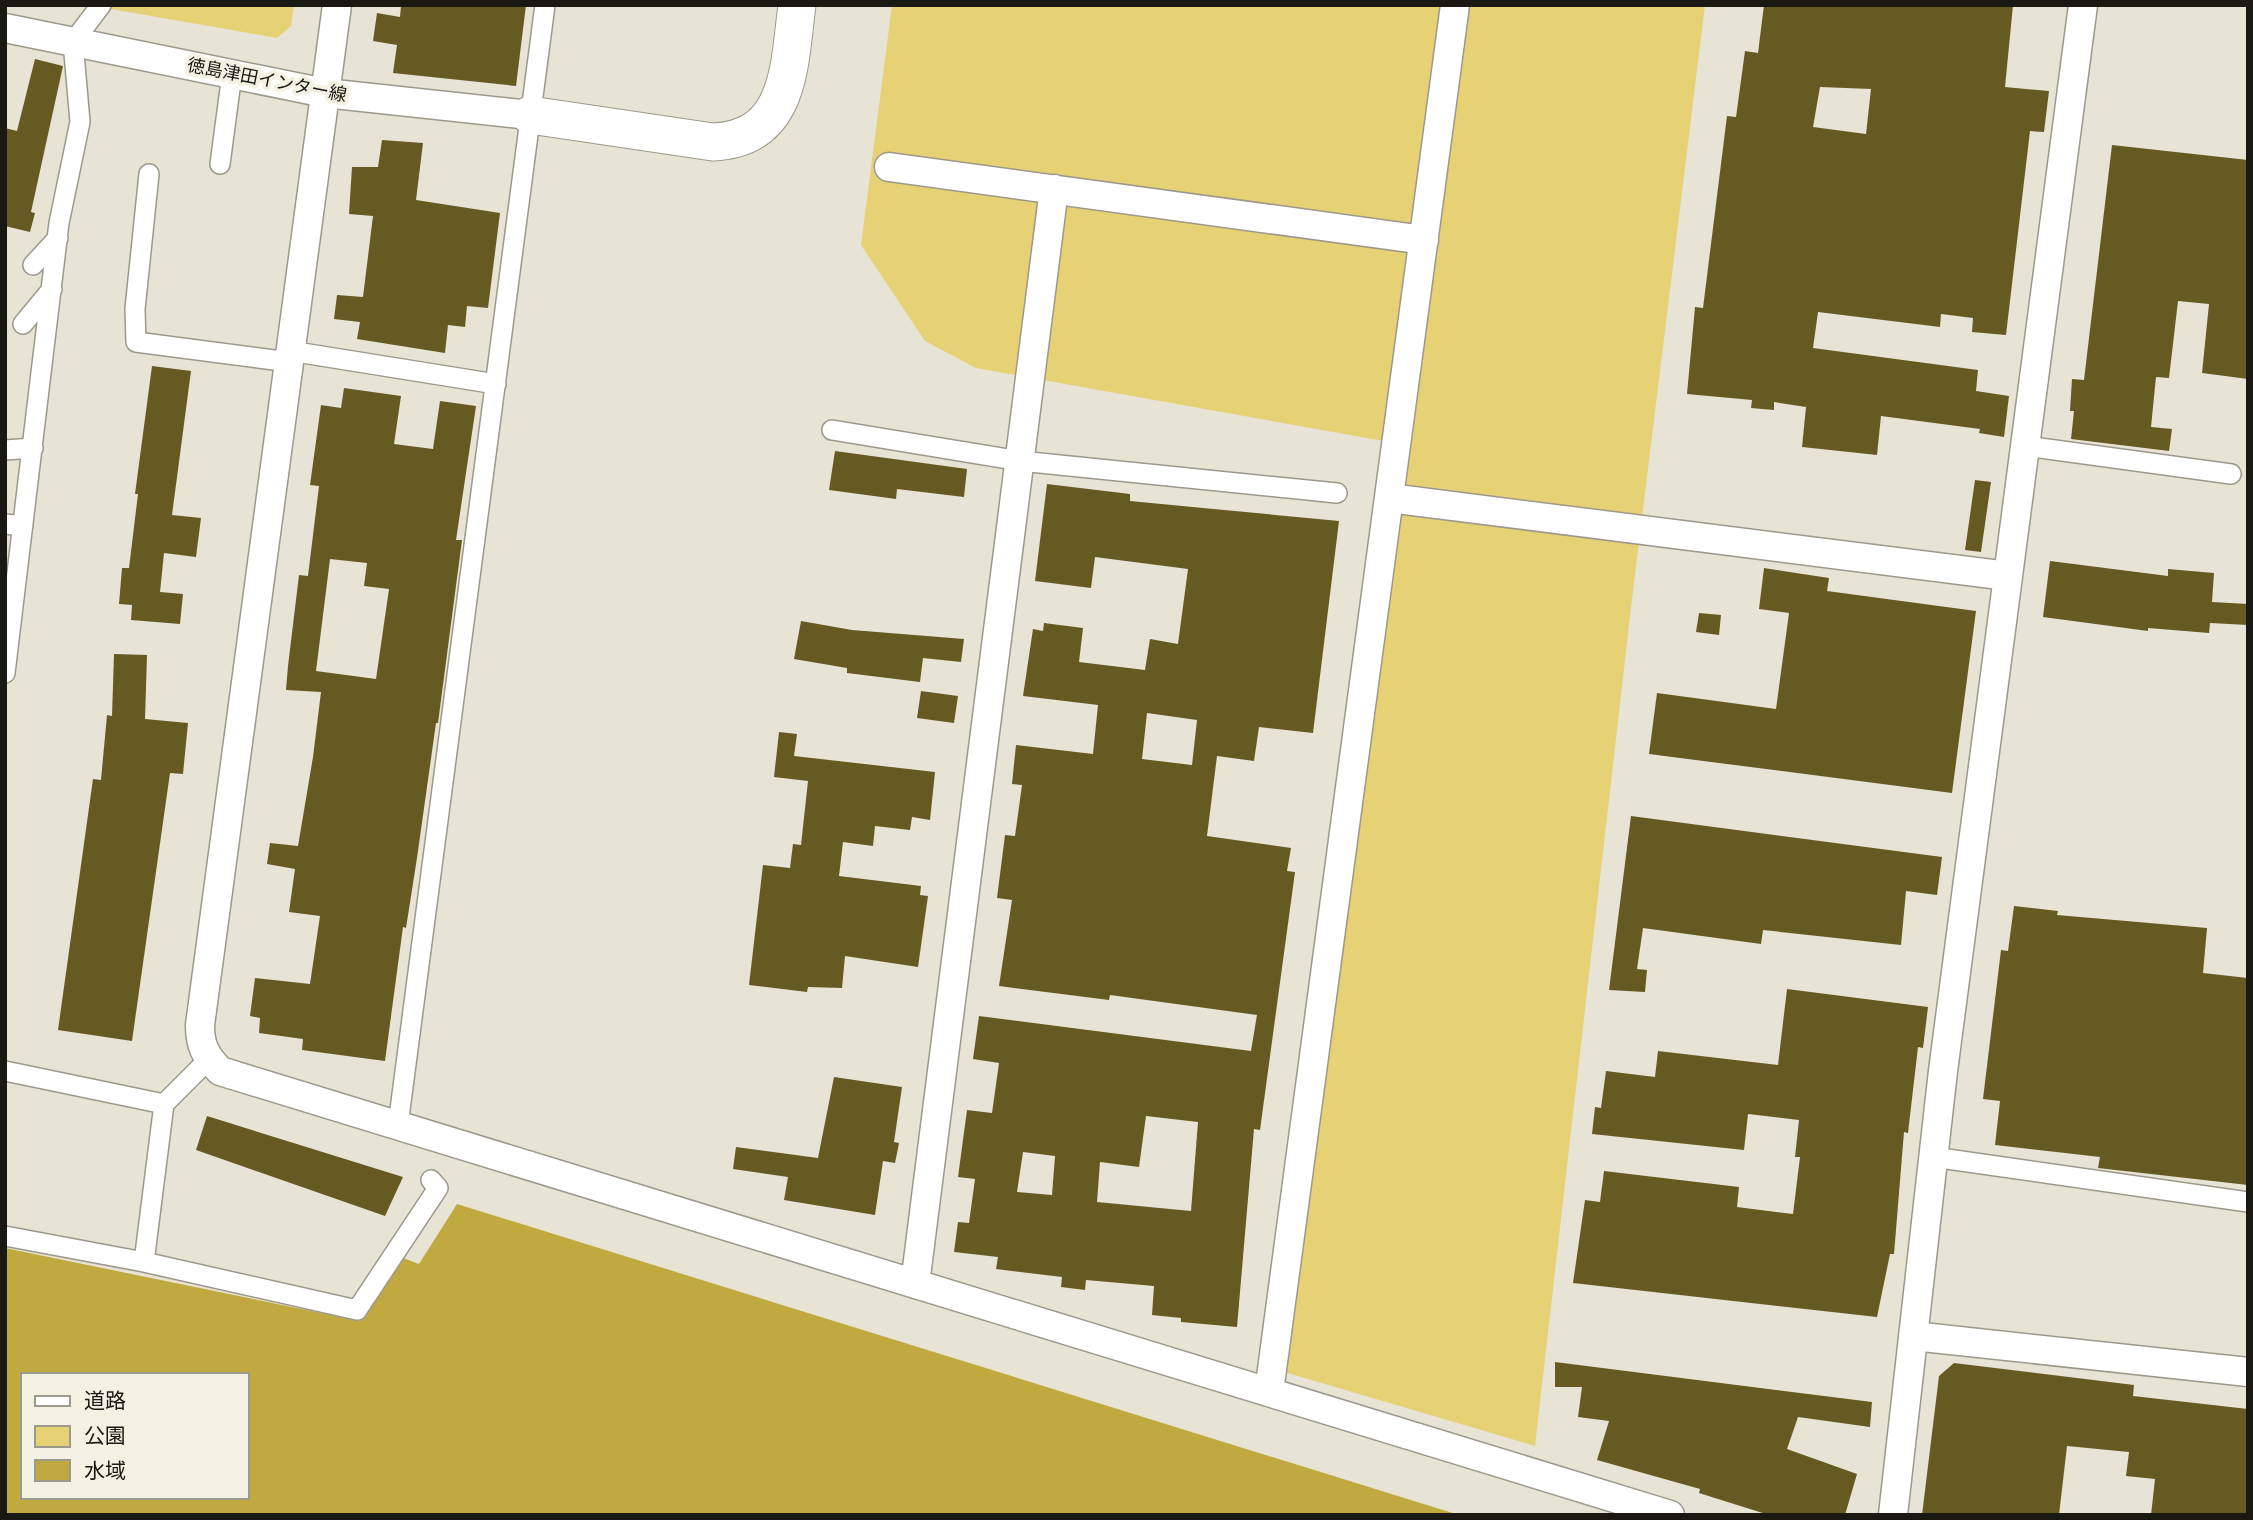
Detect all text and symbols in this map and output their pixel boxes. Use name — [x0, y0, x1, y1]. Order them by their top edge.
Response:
street label: 徳島津田インター線 — [186, 55, 348, 105]
legend — [21, 1373, 248, 1499]
text: 道路 — [84, 1389, 126, 1412]
text: 公園 — [84, 1424, 126, 1447]
text: 水域 — [84, 1459, 126, 1482]

